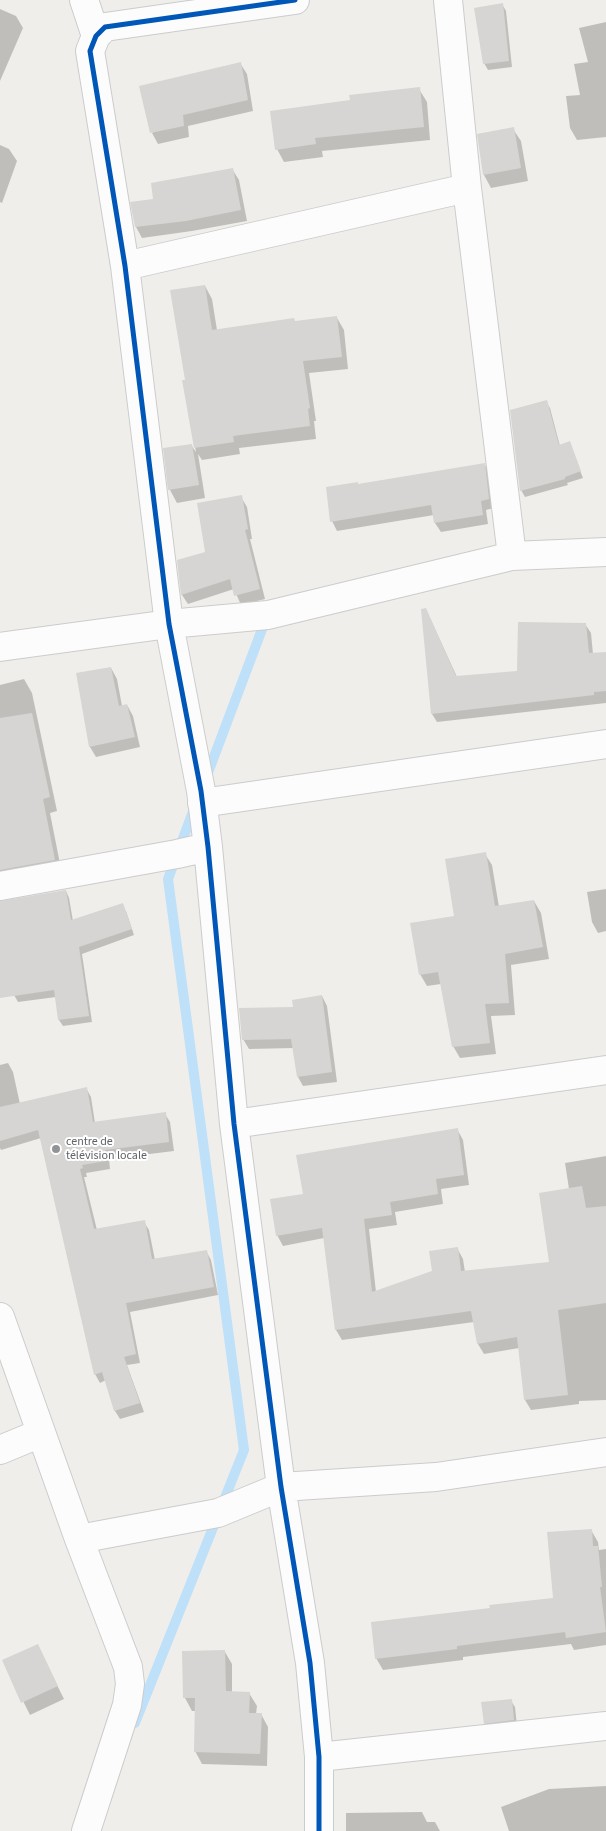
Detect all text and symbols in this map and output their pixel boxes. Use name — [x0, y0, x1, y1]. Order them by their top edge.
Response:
place label: centre de télévision locale — [66, 1135, 147, 1163]
marker: centre de télévision locale — [50, 1143, 62, 1155]

